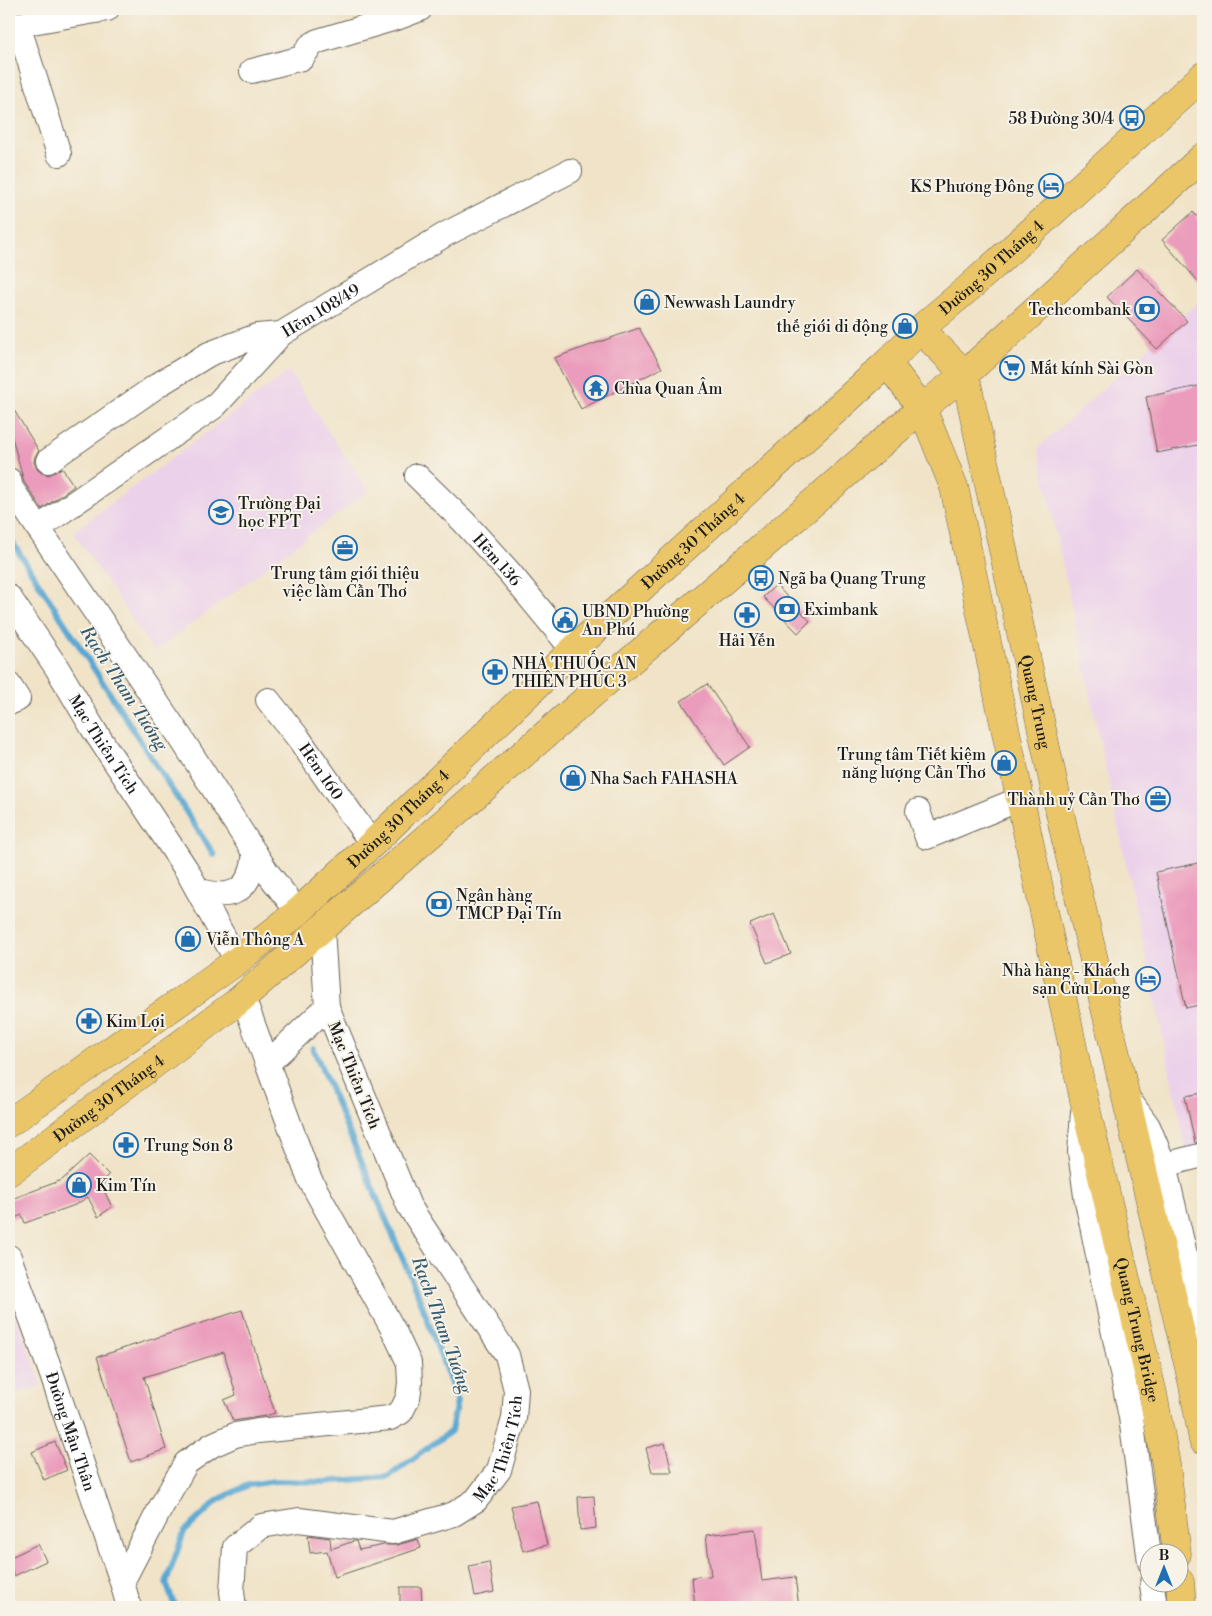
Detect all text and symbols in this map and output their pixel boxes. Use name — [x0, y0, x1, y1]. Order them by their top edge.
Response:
bus stop icon: 58 Đường 30/4 — [1119, 105, 1145, 131]
place label: 58 Đường 30/4 — [1008, 109, 1114, 129]
hotel icon: KS Phương Đông — [1038, 173, 1064, 199]
place label: KS Phương Đông — [910, 177, 1035, 197]
street label: Đường 30 Tháng 4 — [935, 216, 1049, 320]
street label: Hẽm 108/49 — [279, 280, 364, 342]
shop icon: Newwash Laundry — [634, 289, 660, 315]
place label: Newwash Laundry — [664, 293, 796, 313]
bank icon: Techcombank — [1134, 296, 1160, 322]
place label: Techcombank — [1028, 300, 1132, 320]
shop icon: thế giới di động — [892, 313, 918, 339]
place label: thế giới di động — [777, 317, 889, 337]
supermarket icon: Mắt kính Sài Gòn — [999, 355, 1025, 381]
place label: Mắt kính Sài Gòn — [1030, 359, 1154, 379]
temple icon: Chùa Quan Âm — [583, 375, 609, 401]
place label: Chùa Quan Âm — [614, 377, 723, 399]
street label: Đường 30 Tháng 4 — [637, 488, 750, 594]
place label: Trường Đại học FPT — [238, 494, 321, 532]
school or university icon: Trường Đại học FPT — [208, 499, 234, 525]
street label: Hẽm 136 — [468, 530, 526, 591]
office icon: Trung tâm giới thiệu việc làm Cần Thơ — [332, 535, 358, 561]
place label: Trung tâm giới thiệu việc làm Cần Thơ — [271, 564, 419, 602]
bus stop icon: Ngã ba Quang Trung — [748, 565, 774, 591]
place label: Ngã ba Quang Trung — [778, 569, 927, 589]
bank icon: Eximbank — [774, 596, 800, 622]
place label: Eximbank — [804, 600, 879, 620]
place label: UBND Phường An Phú — [581, 602, 690, 640]
pharmacy icon: Hải Yến — [734, 602, 760, 628]
public building icon: UBND Phường An Phú — [552, 607, 578, 633]
water label: Rạch Tham Tướng — [74, 621, 173, 756]
place label: Hải Yến — [719, 631, 776, 651]
place label: NHÀ THUỐC AN THIÊN PHÚC 3 — [512, 650, 637, 692]
street label: Quang Trung — [1015, 653, 1055, 752]
pharmacy icon: NHÀ THUỐC AN THIÊN PHÚC 3 — [482, 659, 508, 685]
street label: Mạc Thiên Tích — [64, 691, 143, 798]
street label: Hẽm 160 — [294, 739, 347, 804]
place label: Trung tâm Tiết kiệm năng lượng Cần Thơ — [837, 745, 986, 783]
shop icon: Trung tâm Tiết kiệm năng lượng Cần Thơ — [991, 750, 1017, 776]
street label: Đường 30 Tháng 4 — [344, 765, 454, 873]
shop icon: Nha Sach FAHASHA — [560, 765, 586, 791]
place label: Nha Sach FAHASHA — [590, 769, 739, 789]
office icon: Thành uỷ Cần Thơ — [1145, 786, 1171, 812]
place label: Thành uỷ Cần Thơ — [1007, 790, 1140, 810]
place label: Ngân hàng TMCP Đại Tín — [456, 886, 562, 924]
bank icon: Ngân hàng TMCP Đại Tín — [426, 891, 452, 917]
shop icon: Viễn Thông A — [175, 926, 201, 952]
place label: Viễn Thông A — [205, 930, 305, 950]
place label: Nhà hàng - Khách sạn Cửu Long — [1002, 961, 1131, 999]
hotel icon: Nhà hàng - Khách sạn Cửu Long — [1135, 966, 1161, 992]
pharmacy icon: Kim Lợi — [76, 1008, 102, 1034]
place label: Kim Lợi — [106, 1012, 165, 1032]
street label: Mạc Thiên Tích — [323, 1019, 385, 1132]
street label: Đường 30 Tháng 4 — [49, 1050, 169, 1147]
pharmacy icon: Trung Sơn 8 — [113, 1132, 139, 1158]
place label: Trung Sơn 8 — [144, 1136, 233, 1156]
shop icon: Kim Tín — [66, 1172, 92, 1198]
place label: Kim Tín — [96, 1176, 157, 1196]
water label: Rạch Tham Tướng — [406, 1252, 477, 1398]
street label: Quang Trung Bridge — [1110, 1256, 1163, 1404]
street label: Đường Mậu Thân — [41, 1369, 100, 1494]
street label: Mạc Thiên Tích — [469, 1394, 527, 1506]
north arrow — [1140, 1544, 1190, 1594]
text: B — [1159, 1547, 1169, 1565]

